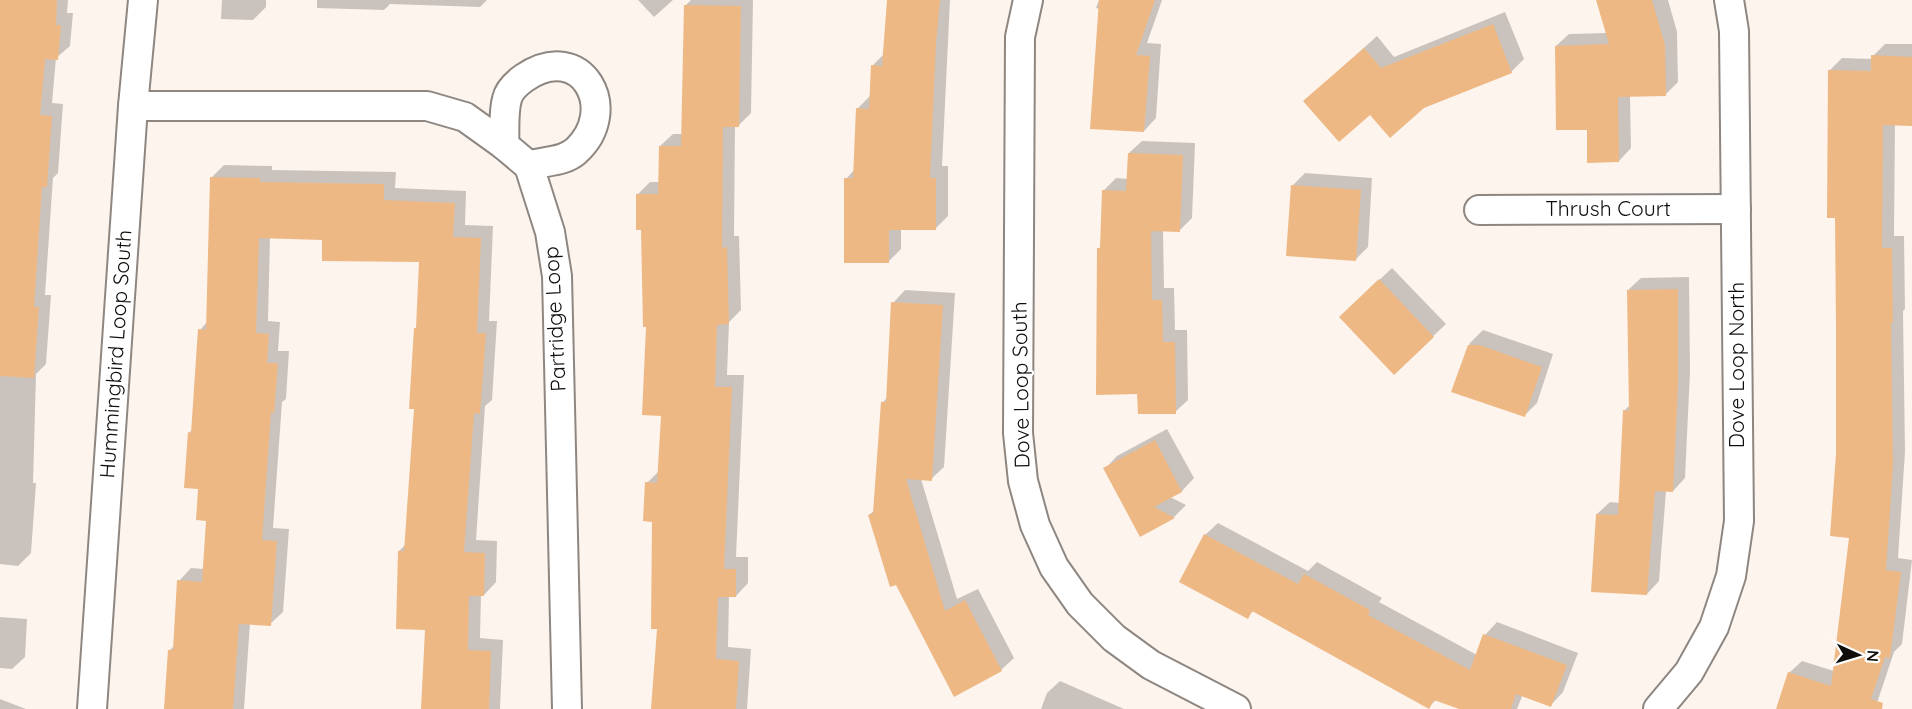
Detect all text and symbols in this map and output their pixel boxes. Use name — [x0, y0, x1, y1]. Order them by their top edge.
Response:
street label: Thrush Court — [1545, 195, 1671, 221]
street label: Hummingbird Loop South — [93, 229, 137, 479]
street label: Partridge Loop — [537, 246, 571, 392]
street label: Dove Loop North — [1723, 282, 1749, 448]
street label: Dove Loop South — [1006, 301, 1034, 469]
north arrow — [1828, 625, 1888, 685]
text: N — [1863, 649, 1883, 663]

